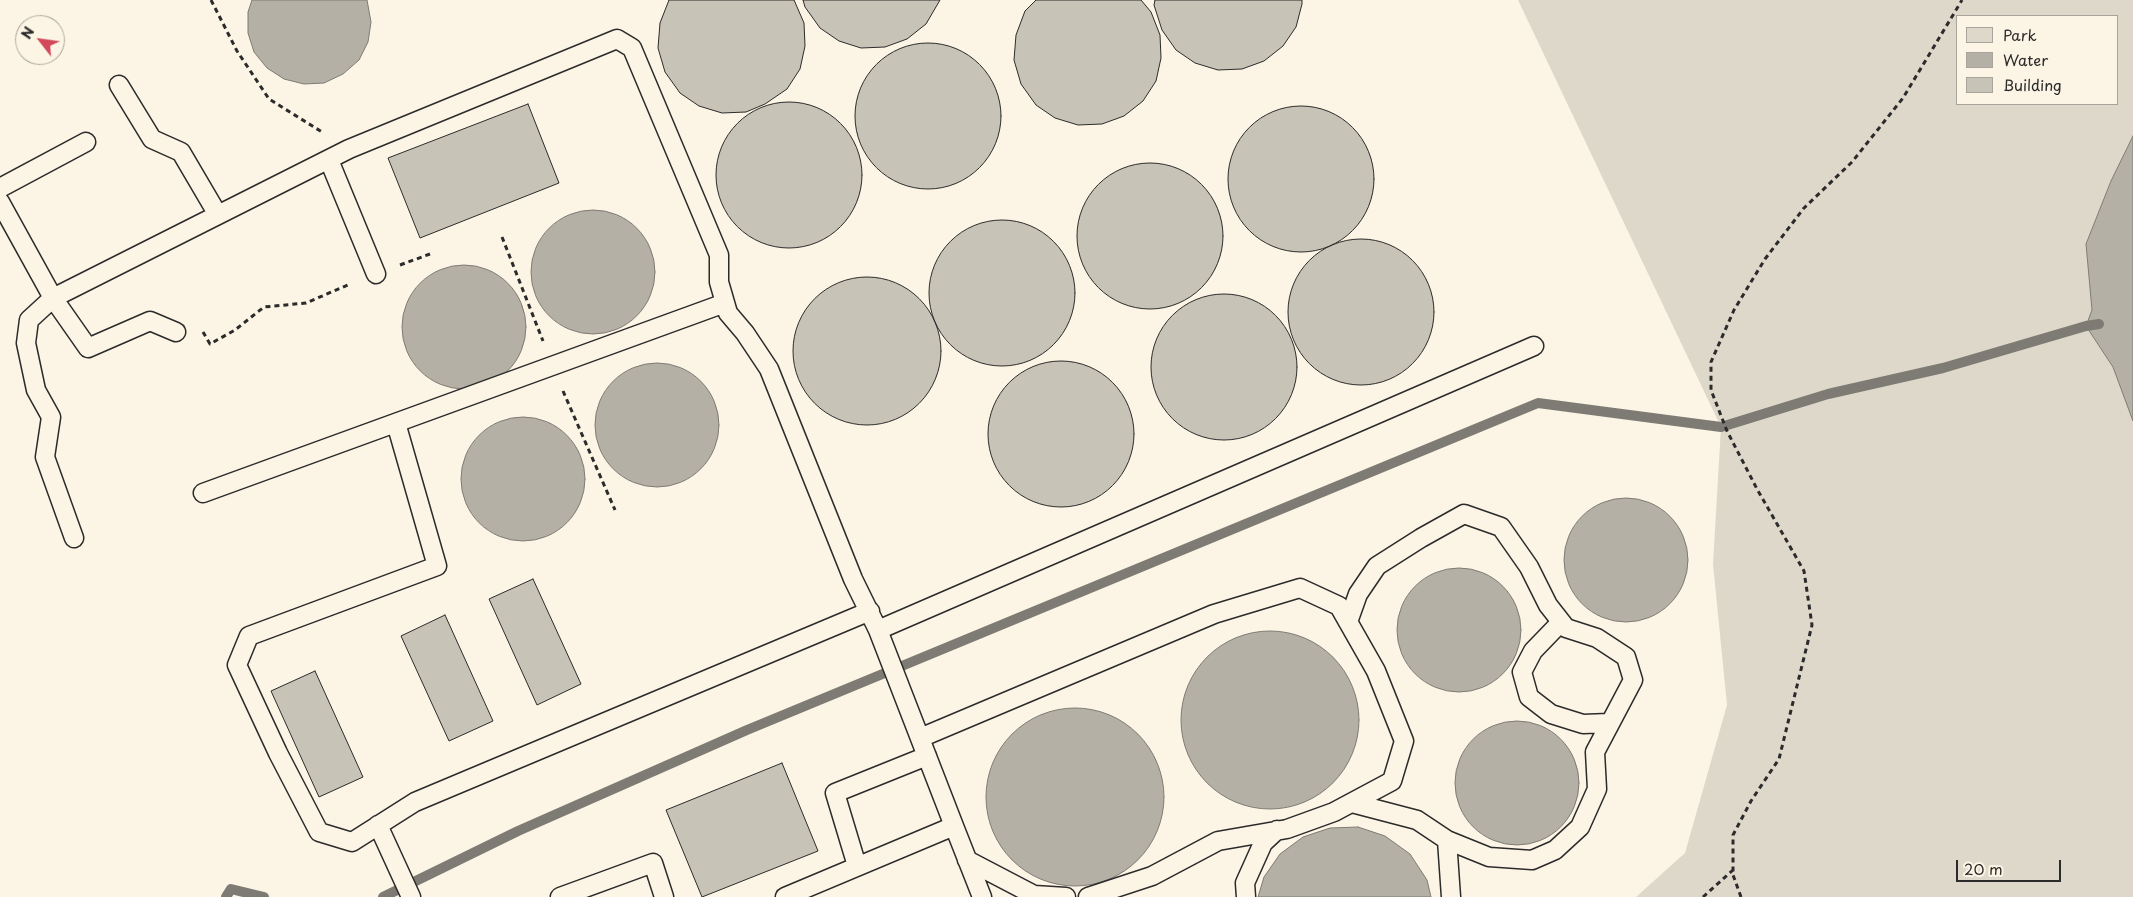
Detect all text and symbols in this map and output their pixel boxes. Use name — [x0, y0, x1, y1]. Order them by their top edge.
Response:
north arrow — [15, 15, 65, 65]
legend — [1956, 15, 2118, 105]
text: N — [16, 23, 39, 43]
text: Park — [2003, 23, 2037, 46]
text: Water — [2003, 48, 2048, 71]
text: Building — [2003, 73, 2062, 96]
scale bar — [1958, 850, 2063, 882]
text: 20 m — [1964, 857, 2003, 880]

